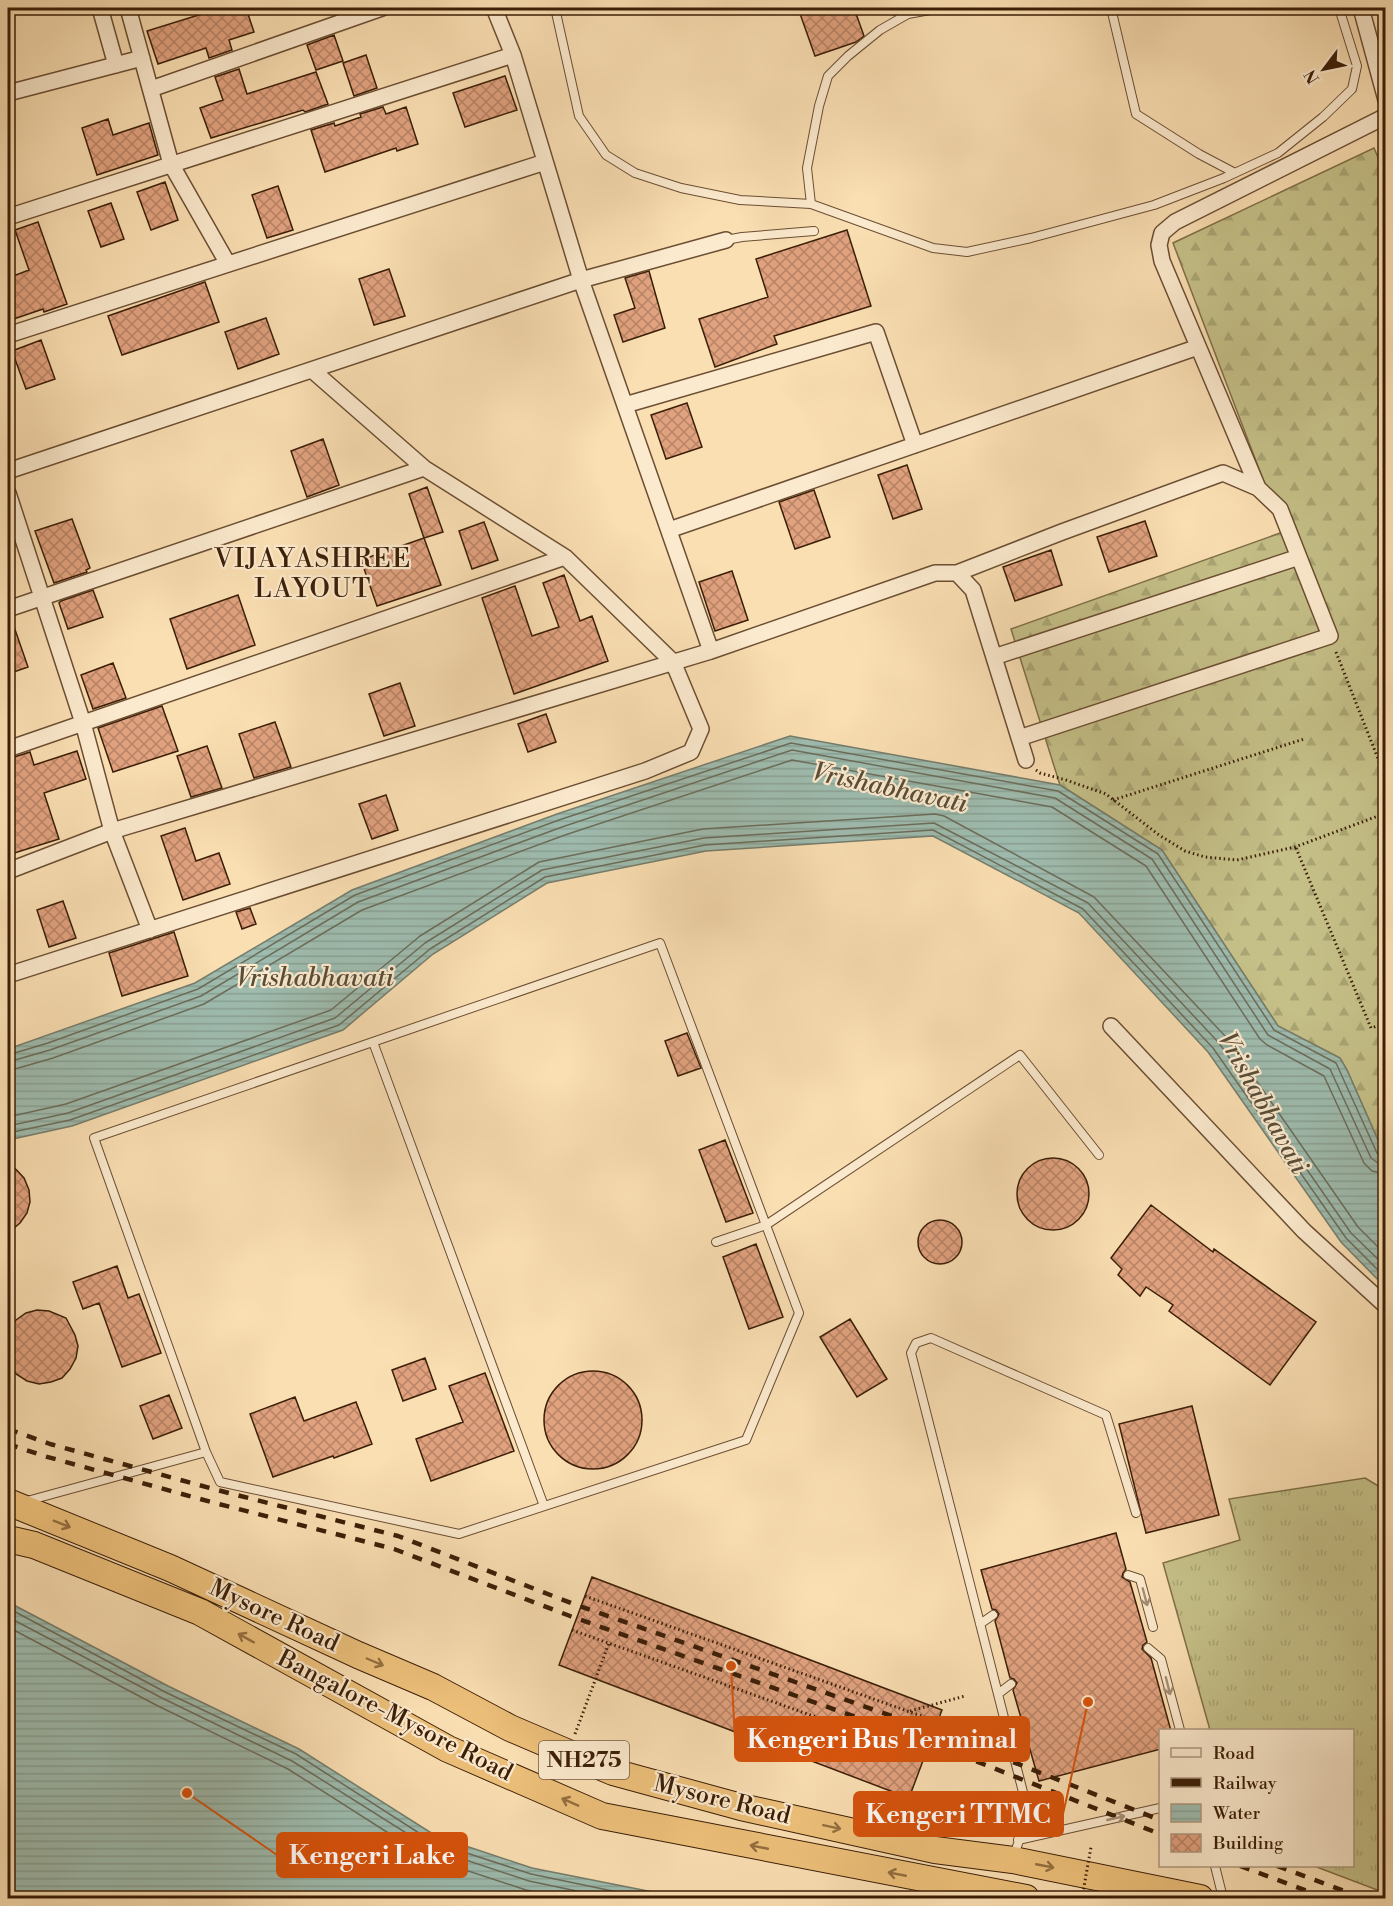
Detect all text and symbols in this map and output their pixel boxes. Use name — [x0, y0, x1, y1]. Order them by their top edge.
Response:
north arrow — [1294, 39, 1354, 99]
text: N — [1300, 65, 1324, 87]
district label: VIJAYASHREE LAYOUT — [213, 543, 412, 605]
water label: Vrishabhavati — [810, 756, 971, 820]
water label: Vrishabhavati — [236, 962, 395, 994]
water label: Vrishabhavati — [1211, 1026, 1316, 1181]
one-way arrow — [52, 1519, 70, 1530]
street label: Mysore Road — [204, 1573, 344, 1659]
one-way arrow — [1140, 1587, 1151, 1606]
one-way arrow — [238, 1632, 256, 1643]
street label: Bangalore-Mysore Road — [271, 1643, 518, 1789]
one-way arrow — [365, 1657, 383, 1668]
one-way arrow — [1163, 1677, 1175, 1696]
callout: Kengeri Bus Terminal — [735, 1717, 1029, 1761]
text: Kengeri Bus Terminal — [747, 1724, 1018, 1756]
legend — [1159, 1729, 1354, 1867]
road number: NH275 — [539, 1741, 629, 1779]
text: Road — [1213, 1742, 1256, 1765]
street label: Mysore Road — [651, 1769, 794, 1832]
text: Railway — [1213, 1772, 1277, 1795]
callout: Kengeri TTMC — [854, 1792, 1063, 1836]
one-way arrow — [561, 1796, 580, 1807]
text: Kengeri TTMC — [865, 1799, 1051, 1831]
text: Water — [1212, 1802, 1261, 1825]
one-way arrow — [1106, 1812, 1125, 1824]
one-way arrow — [823, 1822, 842, 1834]
text: Building — [1212, 1832, 1284, 1855]
callout: Kengeri Lake — [277, 1833, 467, 1877]
text: Kengeri Lake — [289, 1840, 455, 1872]
one-way arrow — [750, 1841, 769, 1852]
one-way arrow — [1034, 1861, 1054, 1872]
one-way arrow — [888, 1868, 907, 1879]

